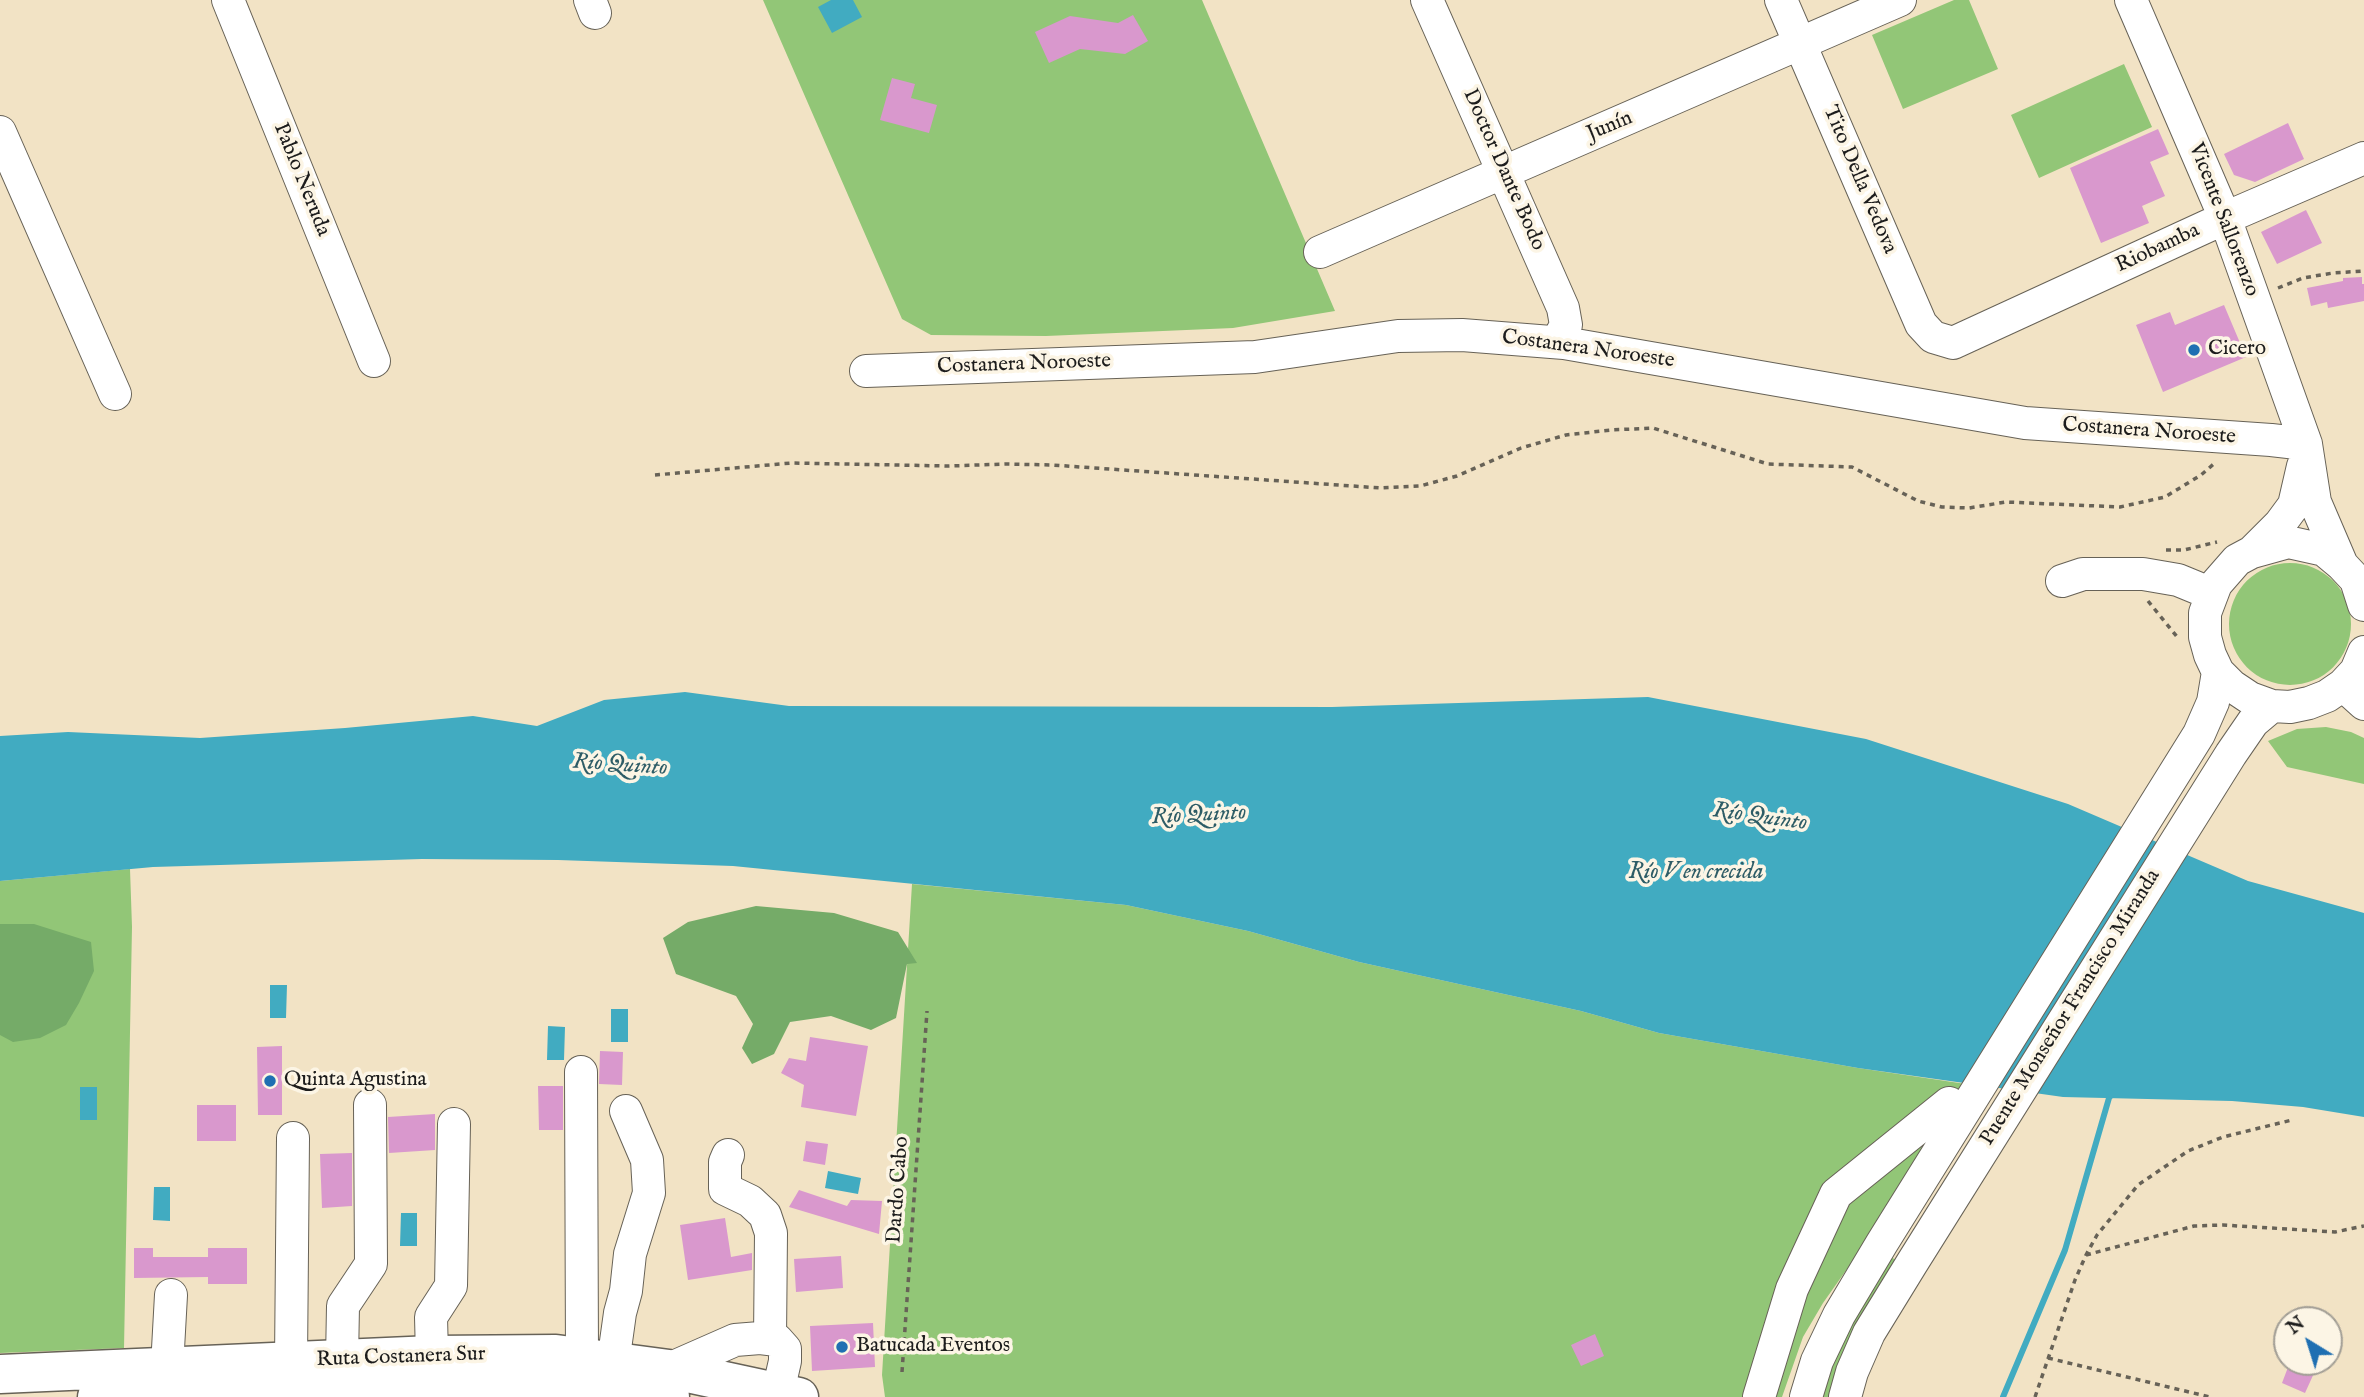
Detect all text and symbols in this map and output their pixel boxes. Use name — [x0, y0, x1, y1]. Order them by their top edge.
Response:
street label: Doctor Dante Bodo — [1456, 85, 1550, 255]
street label: Tito Della Vedova — [1816, 102, 1902, 258]
street label: Junín — [1583, 106, 1637, 148]
street label: Pablo Neruda — [267, 120, 335, 240]
street label: Vicente Sallorenzo — [2182, 140, 2264, 300]
street label: Riobamba — [2112, 219, 2204, 279]
street label: Costanera Noroeste — [1500, 325, 1676, 375]
place label: Cicero — [2208, 337, 2266, 363]
marker: Cicero — [2186, 342, 2202, 358]
street label: Costanera Noroeste — [937, 349, 1111, 381]
street label: Costanera Noroeste — [2061, 413, 2237, 451]
water label: Río Quinto — [572, 749, 668, 783]
water label: Río Quinto — [1711, 798, 1809, 838]
water label: Río Quinto — [1151, 800, 1247, 832]
water label: Río V en crecida — [1629, 859, 1763, 887]
street label: Puente Monseñor Francisco Miranda — [1975, 865, 2167, 1151]
place label: Quinta Agustina — [284, 1068, 427, 1094]
marker: Quinta Agustina — [262, 1073, 278, 1089]
street label: Dardo Cabo — [883, 1136, 915, 1244]
north arrow — [2273, 1306, 2343, 1376]
text: N — [2282, 1312, 2310, 1341]
place label: Batucada Eventos — [856, 1334, 1010, 1360]
marker: Batucada Eventos — [834, 1339, 850, 1355]
street label: Ruta Costanera Sur — [316, 1342, 486, 1374]

